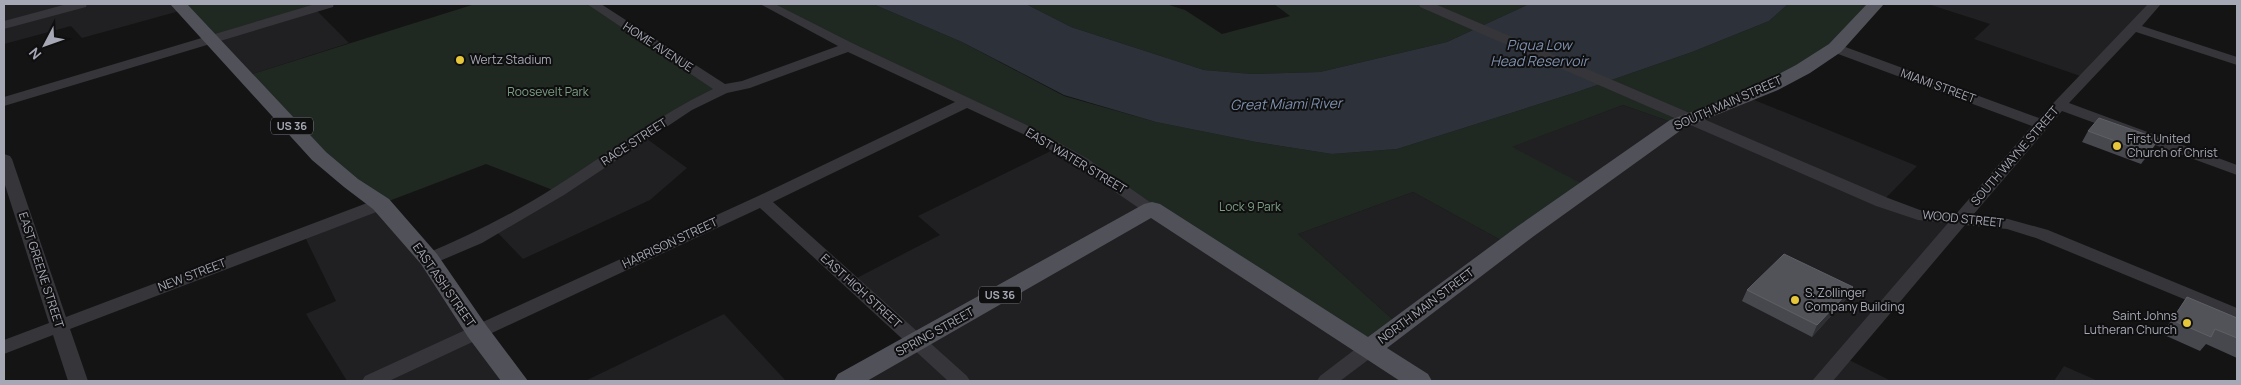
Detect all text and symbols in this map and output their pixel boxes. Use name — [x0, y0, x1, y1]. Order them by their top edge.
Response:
street label: HOME AVENUE — [620, 18, 697, 76]
north arrow — [20, 20, 70, 70]
water label: Piqua Low Head Reservoir — [1490, 35, 1590, 70]
text: N — [24, 44, 45, 64]
place label: Wertz Stadium — [470, 51, 552, 68]
marker: Wertz Stadium — [454, 54, 466, 66]
street label: MIAMI STREET — [1898, 64, 1979, 107]
street label: SOUTH MAIN STREET — [1671, 71, 1785, 134]
park label: Roosevelt Park — [507, 83, 590, 100]
water label: Great Miami River — [1230, 93, 1344, 114]
street label: SOUTH WAYNE STREET — [1967, 102, 2063, 209]
street label: RACE STREET — [597, 113, 671, 169]
road number: US 36 — [271, 118, 313, 134]
street label: EAST WATER STREET — [1023, 124, 1131, 198]
place label: First United Church of Christ — [2127, 130, 2218, 161]
marker: First United Church of Christ — [2111, 140, 2123, 152]
park label: Lock 9 Park — [1219, 198, 1282, 215]
street label: WOOD STREET — [1921, 206, 2005, 231]
street label: EAST GREENE STREET — [15, 210, 69, 331]
street label: HARRISON STREET — [619, 213, 721, 272]
street label: EAST ASH STREET — [409, 239, 480, 331]
street label: EAST HIGH STREET — [817, 250, 906, 332]
street label: NEW STREET — [155, 253, 229, 295]
street label: NORTH MAIN STREET — [1374, 263, 1478, 347]
place label: S. Zollinger Company Building — [1805, 284, 1904, 315]
road number: US 36 — [979, 286, 1021, 304]
marker: S. Zollinger Company Building — [1789, 294, 1801, 306]
street label: SPRING STREET — [893, 303, 978, 360]
place label: Saint Johns Lutheran Church — [2084, 307, 2177, 338]
marker: Saint Johns Lutheran Church — [2181, 317, 2193, 329]

